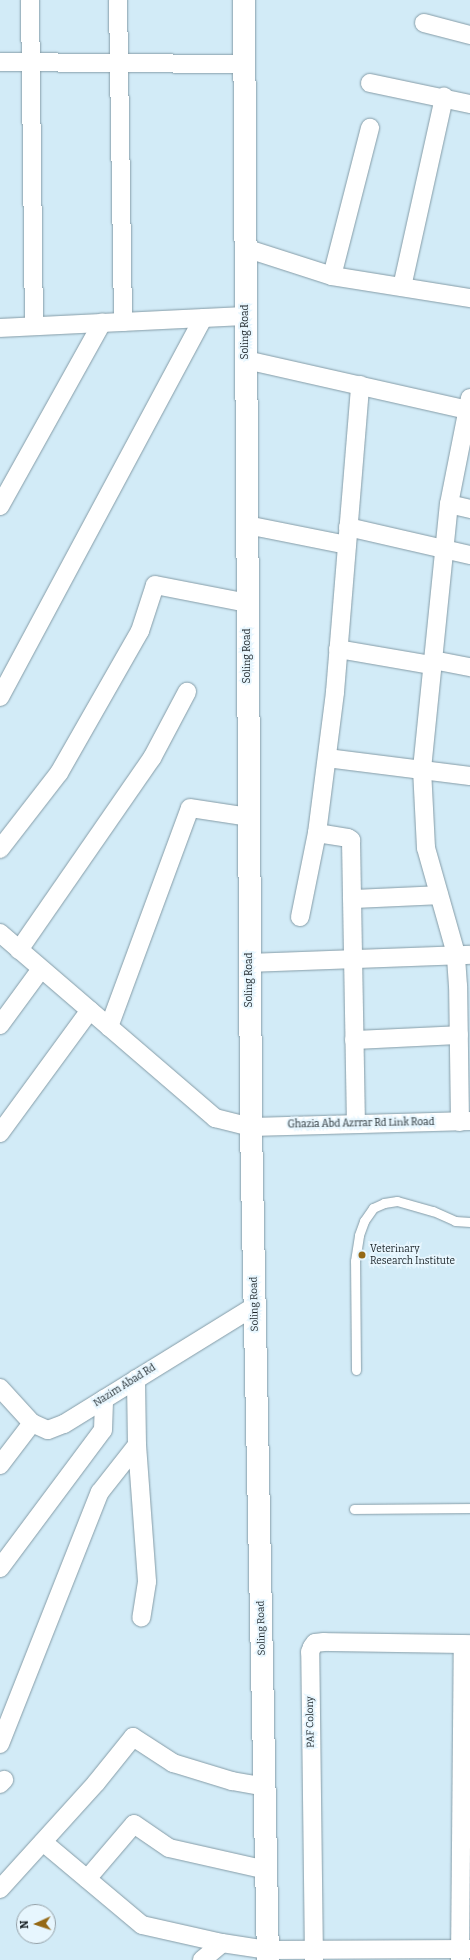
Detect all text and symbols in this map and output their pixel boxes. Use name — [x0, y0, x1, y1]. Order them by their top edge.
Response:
street label: Soling Road — [240, 305, 252, 359]
street label: Soling Road — [242, 629, 254, 683]
street label: Soling Road — [244, 953, 256, 1007]
street label: Ghazia Abd Azrrar Rd Link Road — [287, 1117, 435, 1131]
place label: Veterinary Research Institute — [370, 1243, 455, 1266]
marker: Veterinary Research Institute — [357, 1250, 367, 1260]
street label: Soling Road — [249, 1276, 261, 1332]
street label: Nazim Abad Rd — [92, 1362, 158, 1410]
street label: Soling Road — [256, 1600, 268, 1656]
street label: PAF Colony — [305, 1696, 317, 1748]
north arrow — [16, 1904, 56, 1944]
text: N — [18, 1920, 31, 1929]

